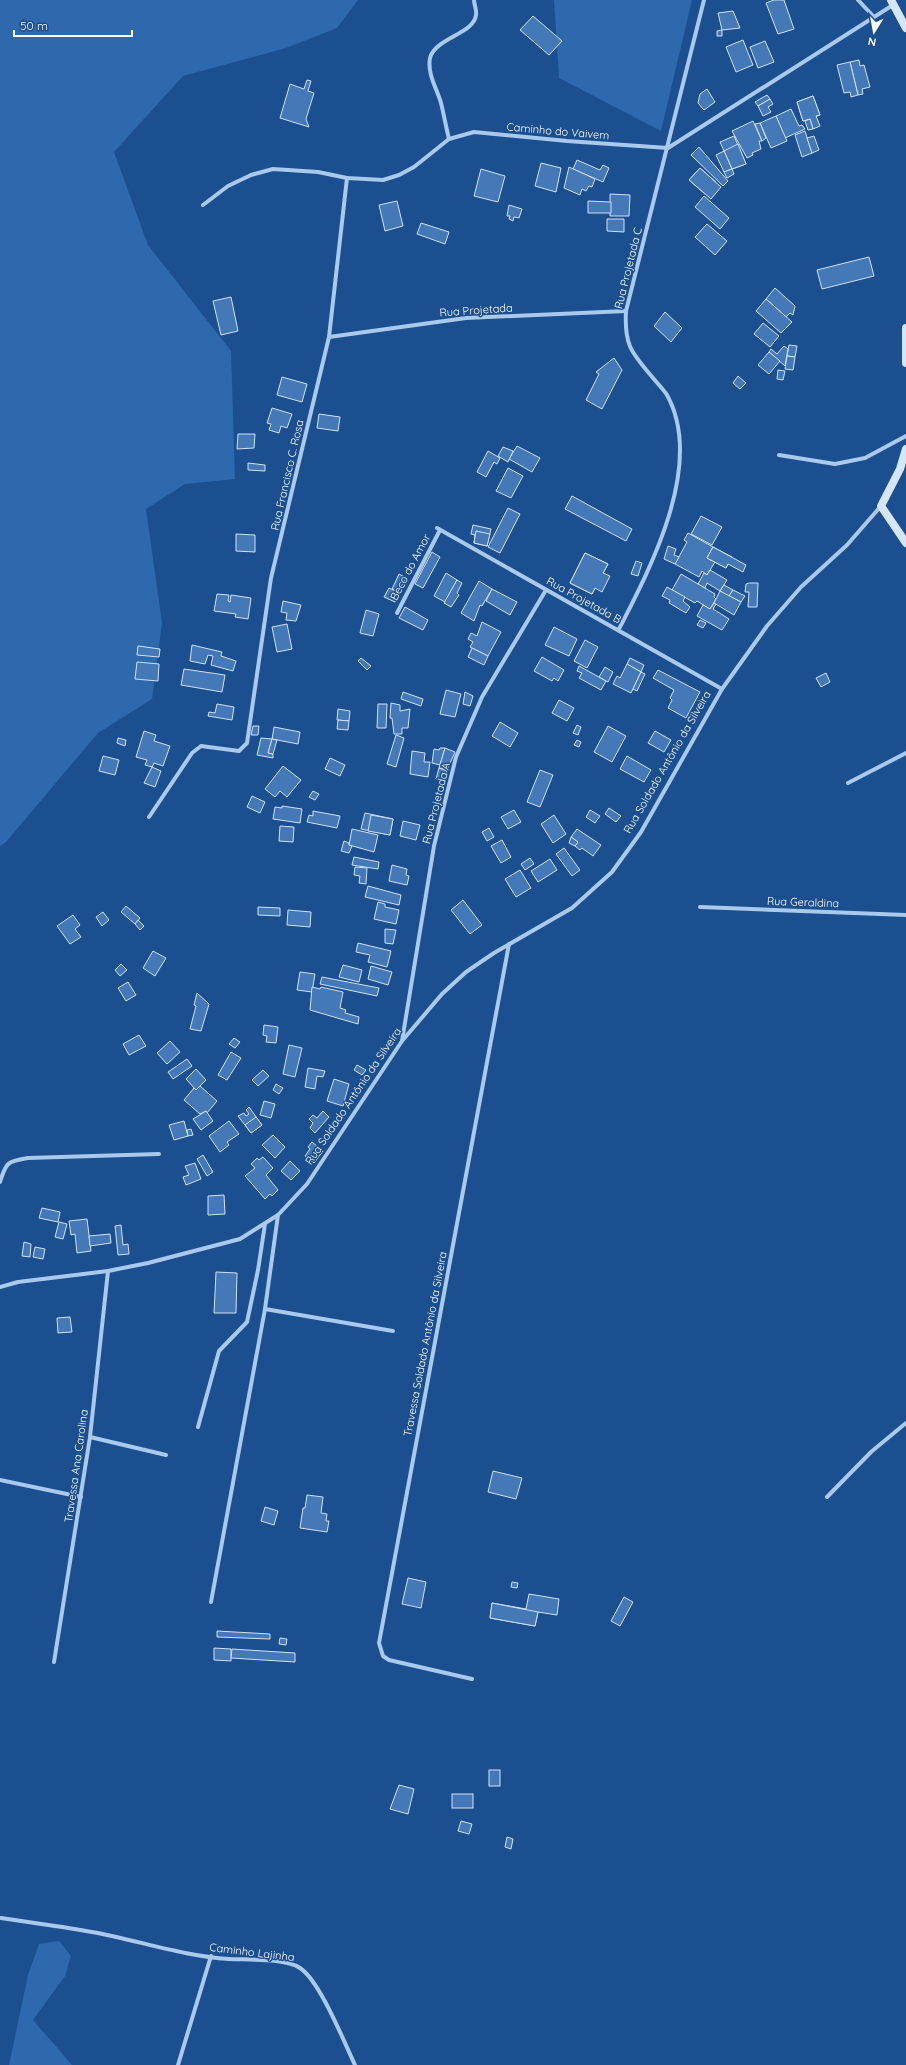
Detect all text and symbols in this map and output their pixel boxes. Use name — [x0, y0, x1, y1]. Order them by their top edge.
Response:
scale bar — [14, 12, 132, 38]
north arrow — [854, 12, 894, 52]
text: 50 m — [20, 18, 48, 33]
text: N — [867, 34, 877, 49]
street label: Caminho do Vaivem — [506, 120, 610, 142]
street label: Rua Projetada C — [611, 226, 645, 310]
street label: Rua Projetada — [439, 300, 513, 320]
street label: Rua Francisco C. Rosa — [267, 418, 307, 532]
street label: Beco do Amor — [387, 531, 434, 603]
street label: Rua Projetada B — [544, 574, 624, 626]
street label: Rua Soldado Antônio da Silveira — [620, 688, 714, 836]
street label: Rua Projetada A — [419, 761, 453, 845]
street label: Rua Geraldina — [767, 894, 839, 910]
street label: Rua Soldado Antônio da Silveira — [302, 1025, 404, 1167]
street label: Travessa Soldado Antônio da Silveira — [400, 1250, 450, 1438]
street label: Travessa Ana Carolina — [61, 1408, 91, 1524]
street label: Caminho Lajinha — [209, 1940, 295, 1964]

